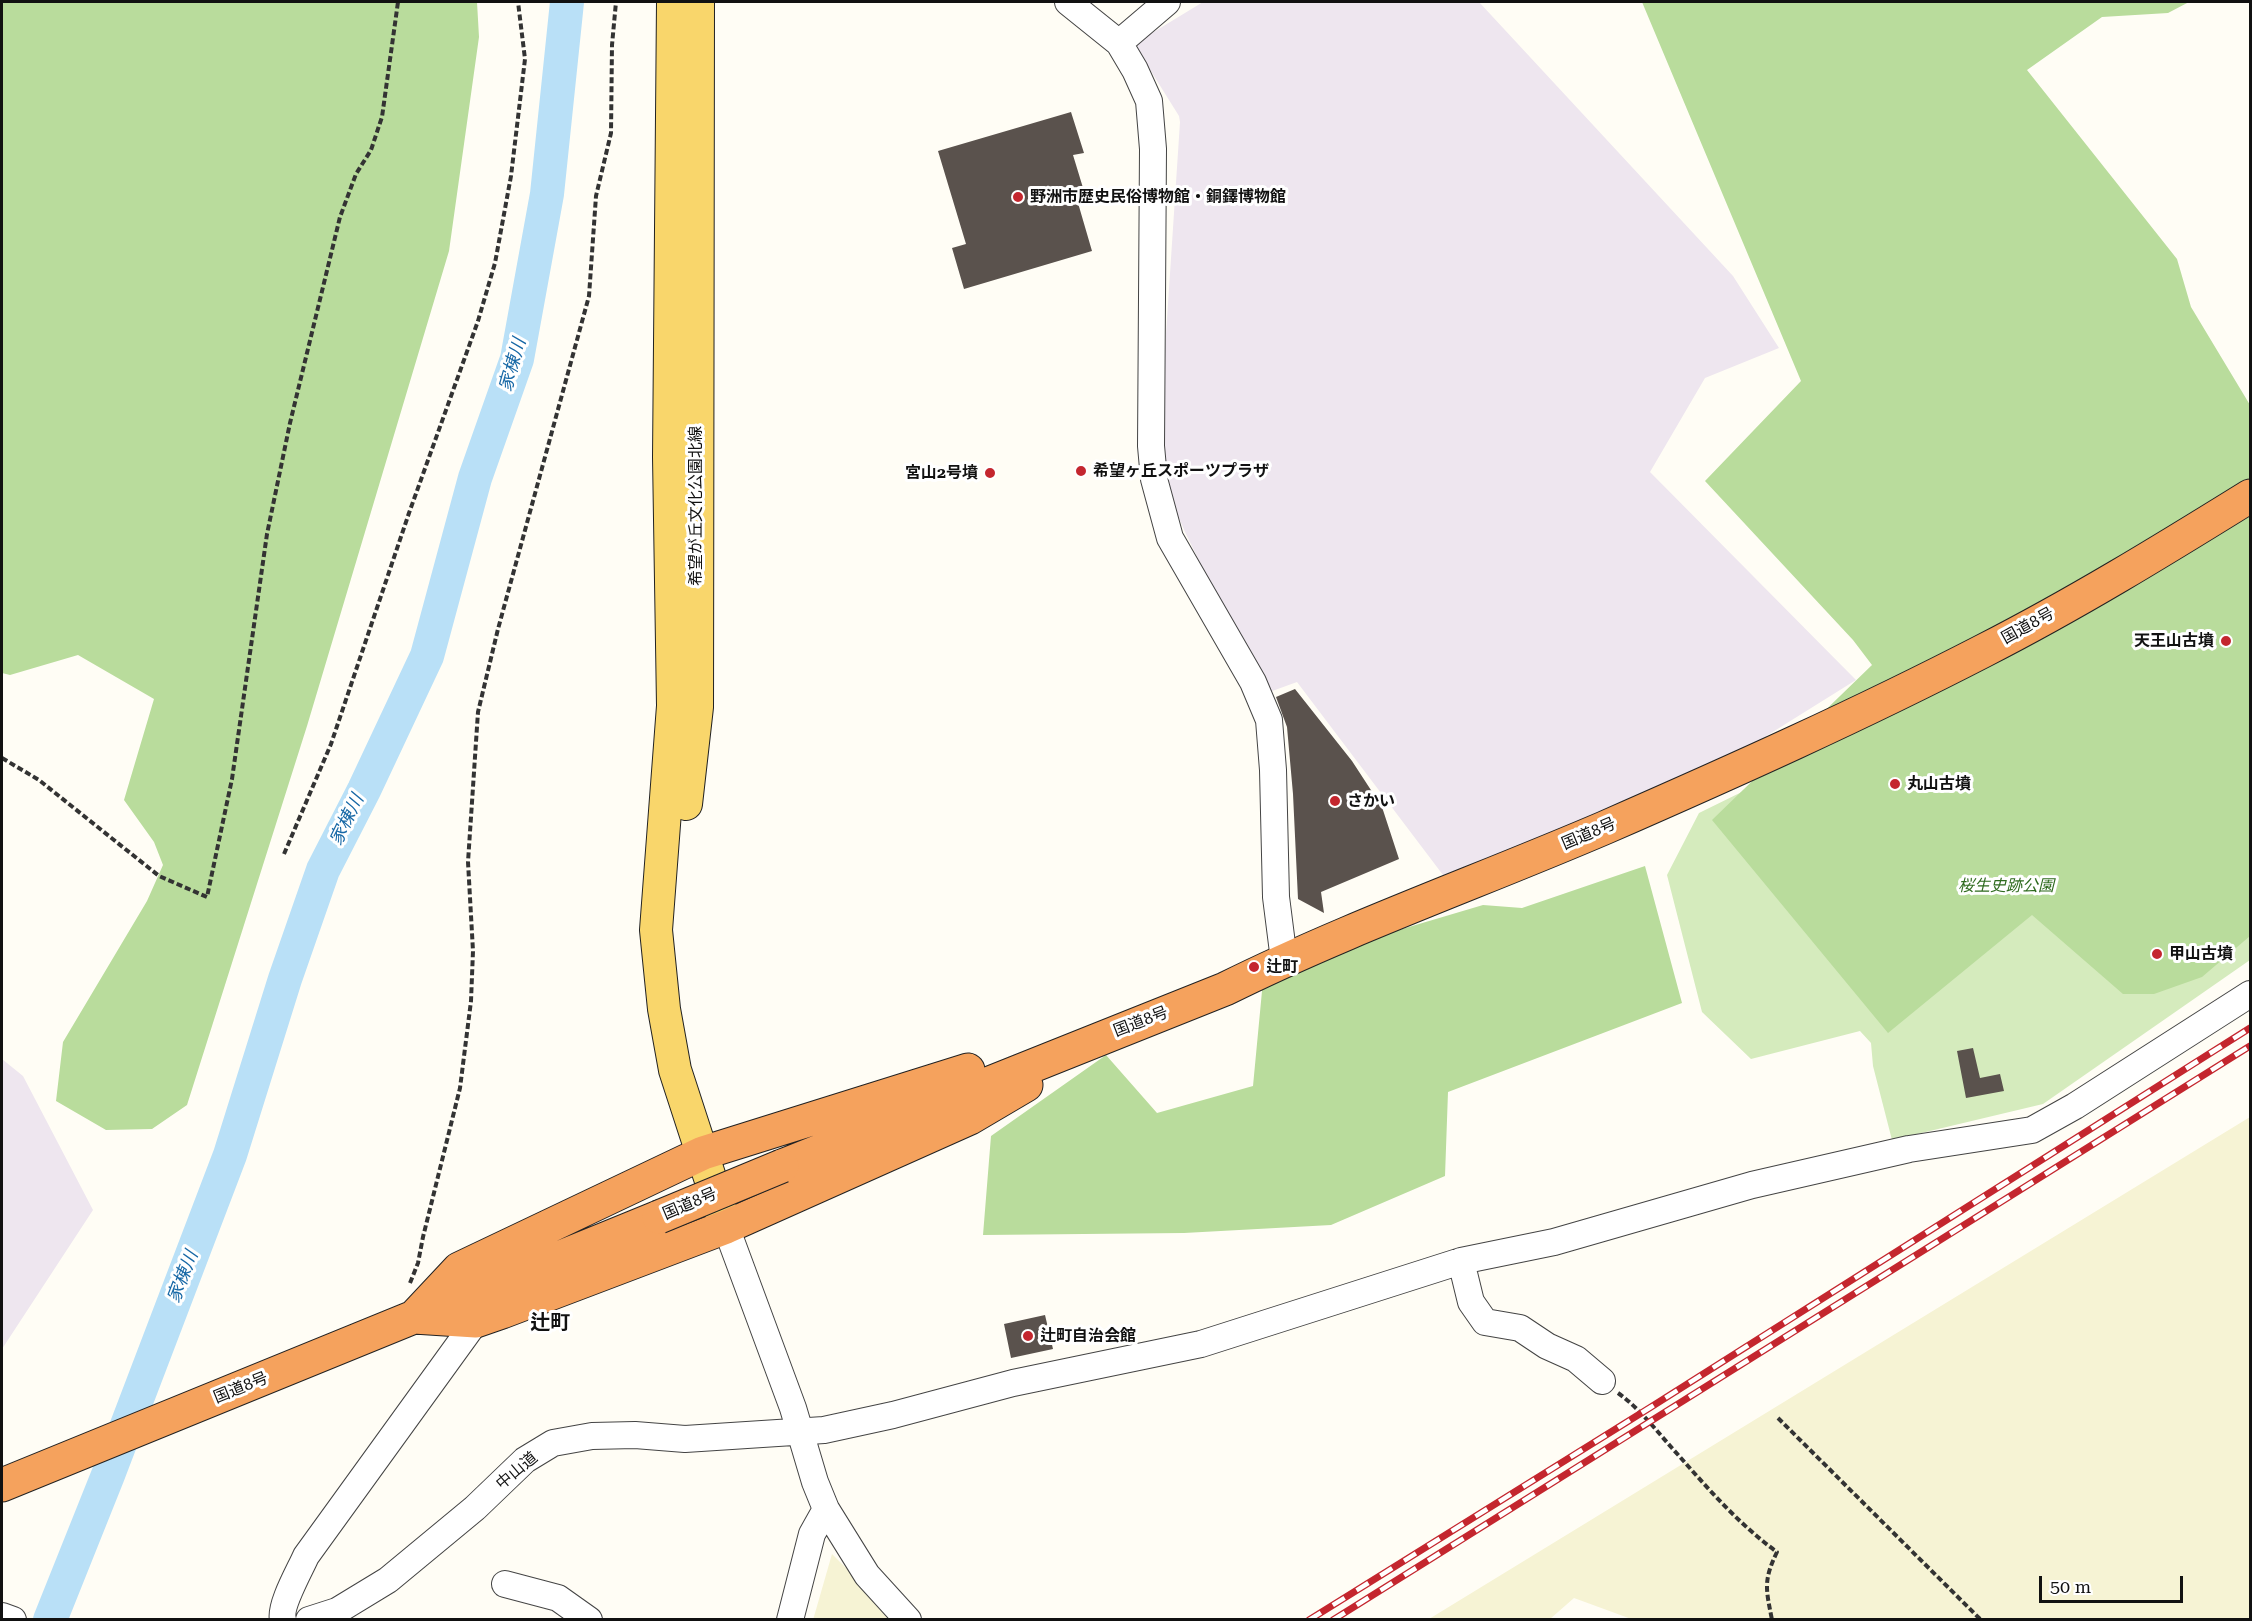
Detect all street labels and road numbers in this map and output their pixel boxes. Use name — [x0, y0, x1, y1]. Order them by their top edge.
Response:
street label: 希望が丘文化公園北線 — [686, 426, 706, 586]
street label: 国道8号 — [1998, 604, 2058, 648]
street label: 国道8号 — [1559, 814, 1619, 854]
street label: 国道8号 — [1111, 1003, 1171, 1041]
street label: 国道8号 — [660, 1184, 720, 1224]
street label: 国道8号 — [211, 1368, 271, 1408]
street label: 中山道 — [492, 1448, 542, 1494]

